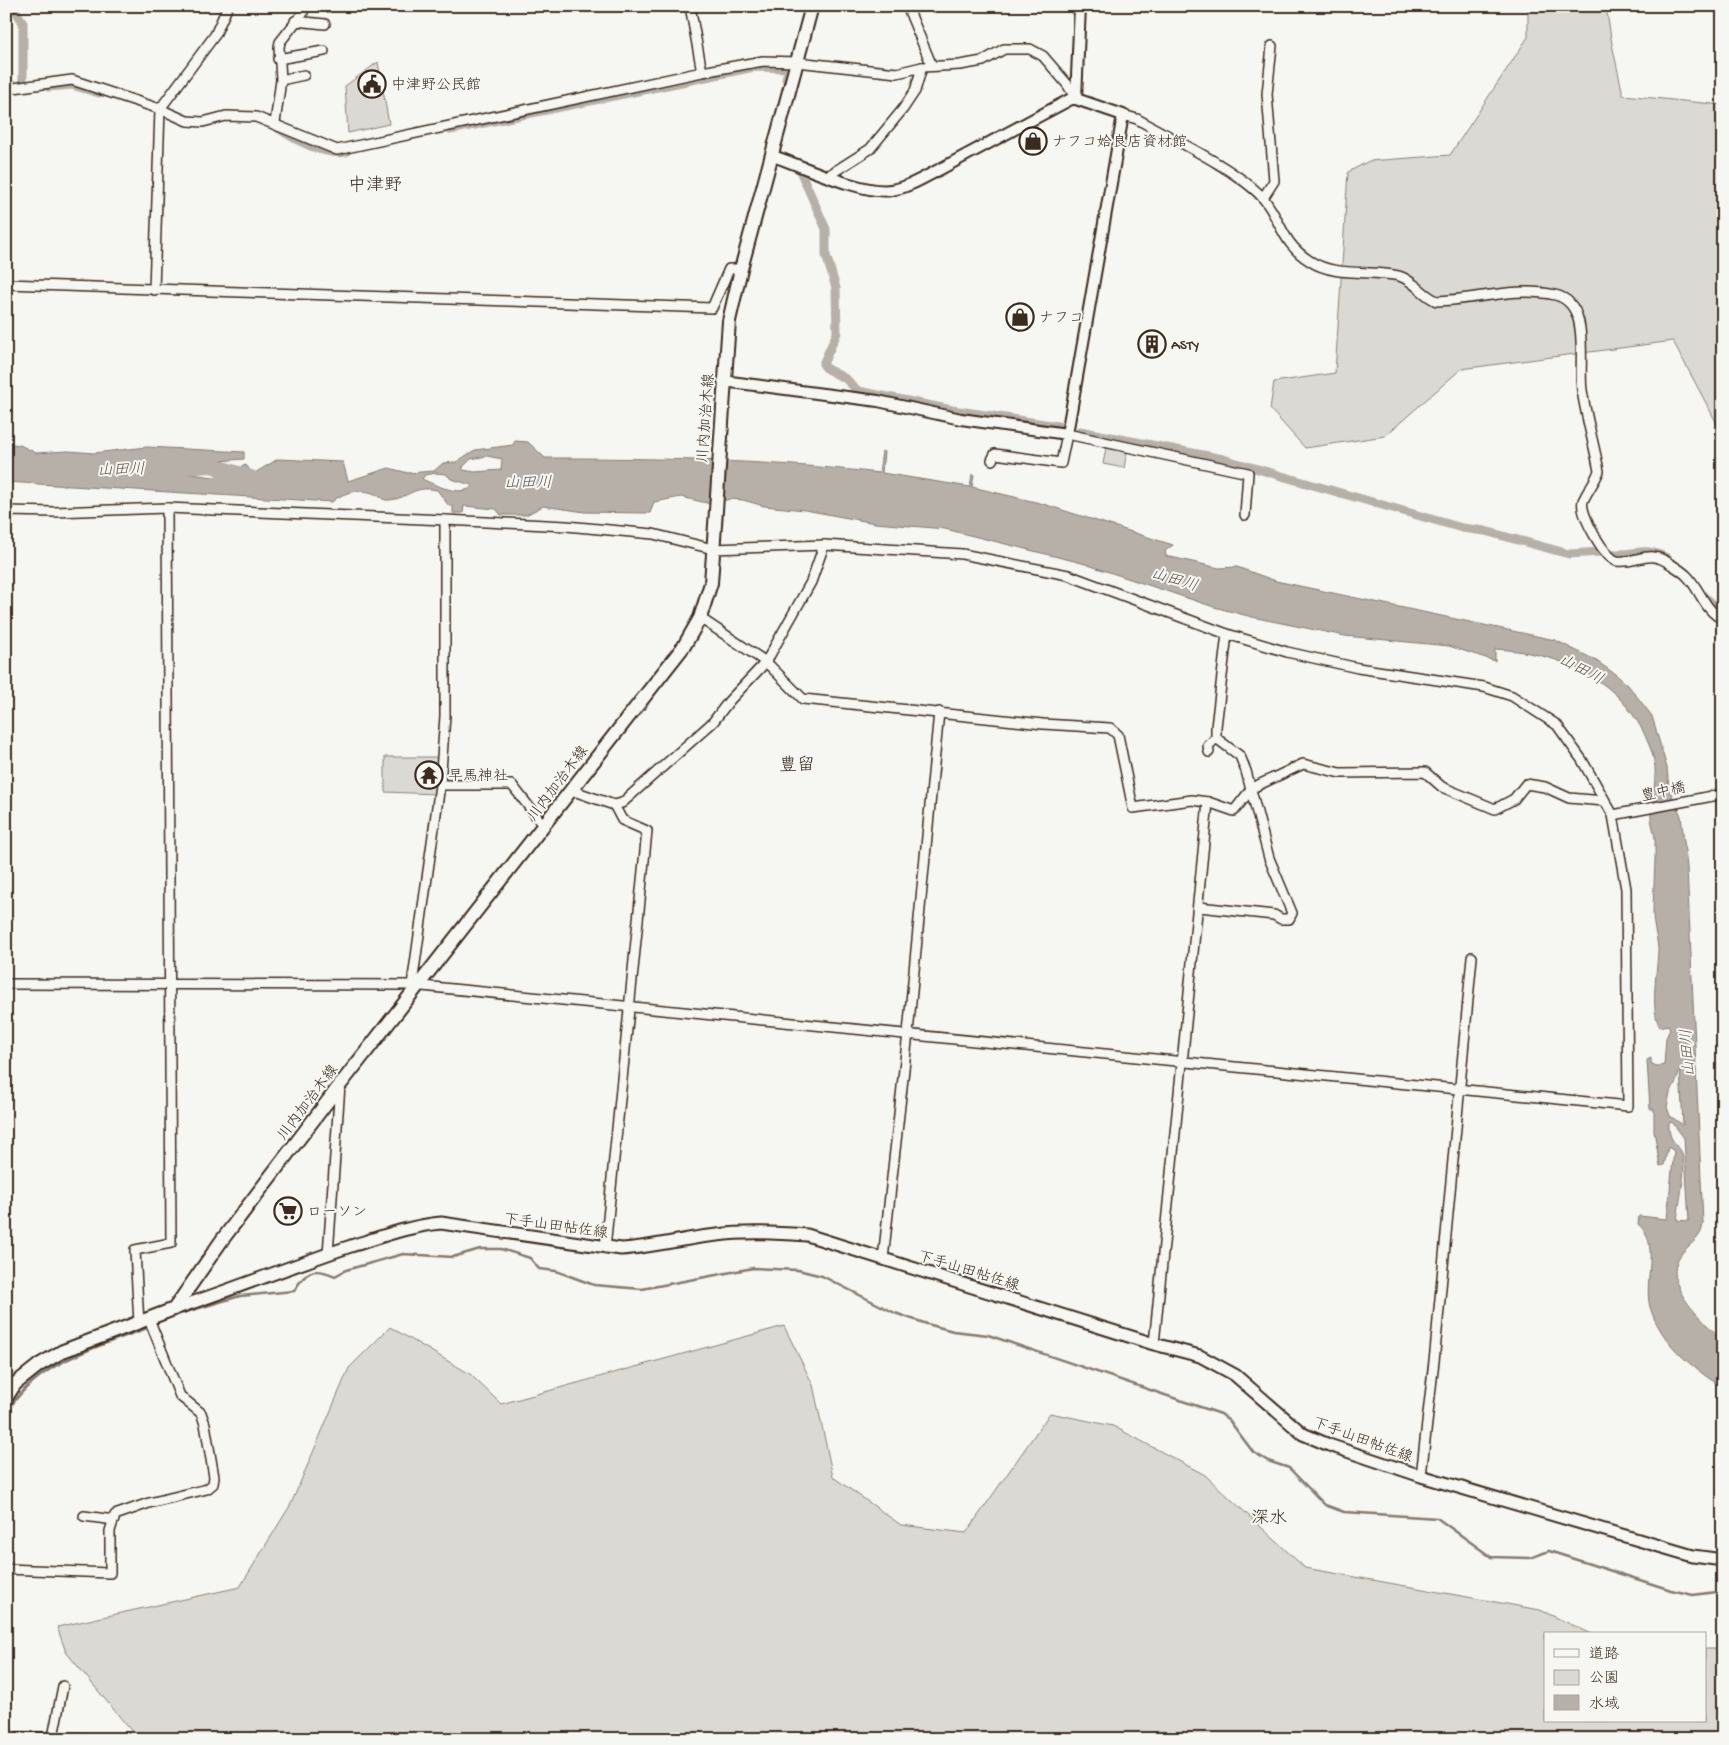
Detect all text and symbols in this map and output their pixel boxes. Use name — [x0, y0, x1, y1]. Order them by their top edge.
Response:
public building icon: 中津野公民館 — [357, 69, 387, 99]
place label: 中津野公民館 — [391, 76, 481, 95]
shop icon: ナフコ姶良店資材館 — [1018, 126, 1048, 156]
place label: ナフコ姶良店資材館 — [1052, 133, 1187, 152]
district label: 中津野 — [348, 175, 402, 197]
shop icon: ナフコ — [1005, 302, 1035, 332]
place label: ナフコ — [1039, 310, 1084, 328]
building icon: ASTY — [1137, 329, 1167, 359]
place label: ASTY — [1171, 337, 1200, 355]
street label: 川内加治木線 — [694, 373, 719, 464]
water label: 山田川 — [97, 460, 145, 482]
water label: 山田川 — [504, 474, 552, 494]
water label: 山田川 — [1148, 564, 1200, 597]
water label: 山田川 — [1555, 651, 1606, 691]
street label: 川内加治木線 — [524, 742, 593, 826]
district label: 豊留 — [779, 755, 815, 777]
temple icon: 早馬神社 — [414, 760, 444, 790]
place label: 早馬神社 — [448, 767, 508, 786]
street label: 豊中橋 — [1639, 778, 1687, 806]
water label: 山田川 — [1677, 1028, 1701, 1077]
street label: 川内加治木線 — [274, 1061, 343, 1145]
supermarket icon: ローソン — [273, 1196, 303, 1226]
place label: ローソン — [307, 1204, 367, 1222]
street label: 下手山田帖佐線 — [502, 1210, 609, 1243]
street label: 下手山田帖佐線 — [916, 1247, 1022, 1296]
street label: 下手山田帖佐線 — [1310, 1414, 1415, 1467]
district label: 深水 — [1251, 1509, 1287, 1530]
legend — [1544, 1632, 1706, 1722]
text: 道路 — [1589, 1646, 1619, 1664]
text: 公園 — [1589, 1670, 1619, 1688]
text: 水域 — [1589, 1695, 1619, 1714]

